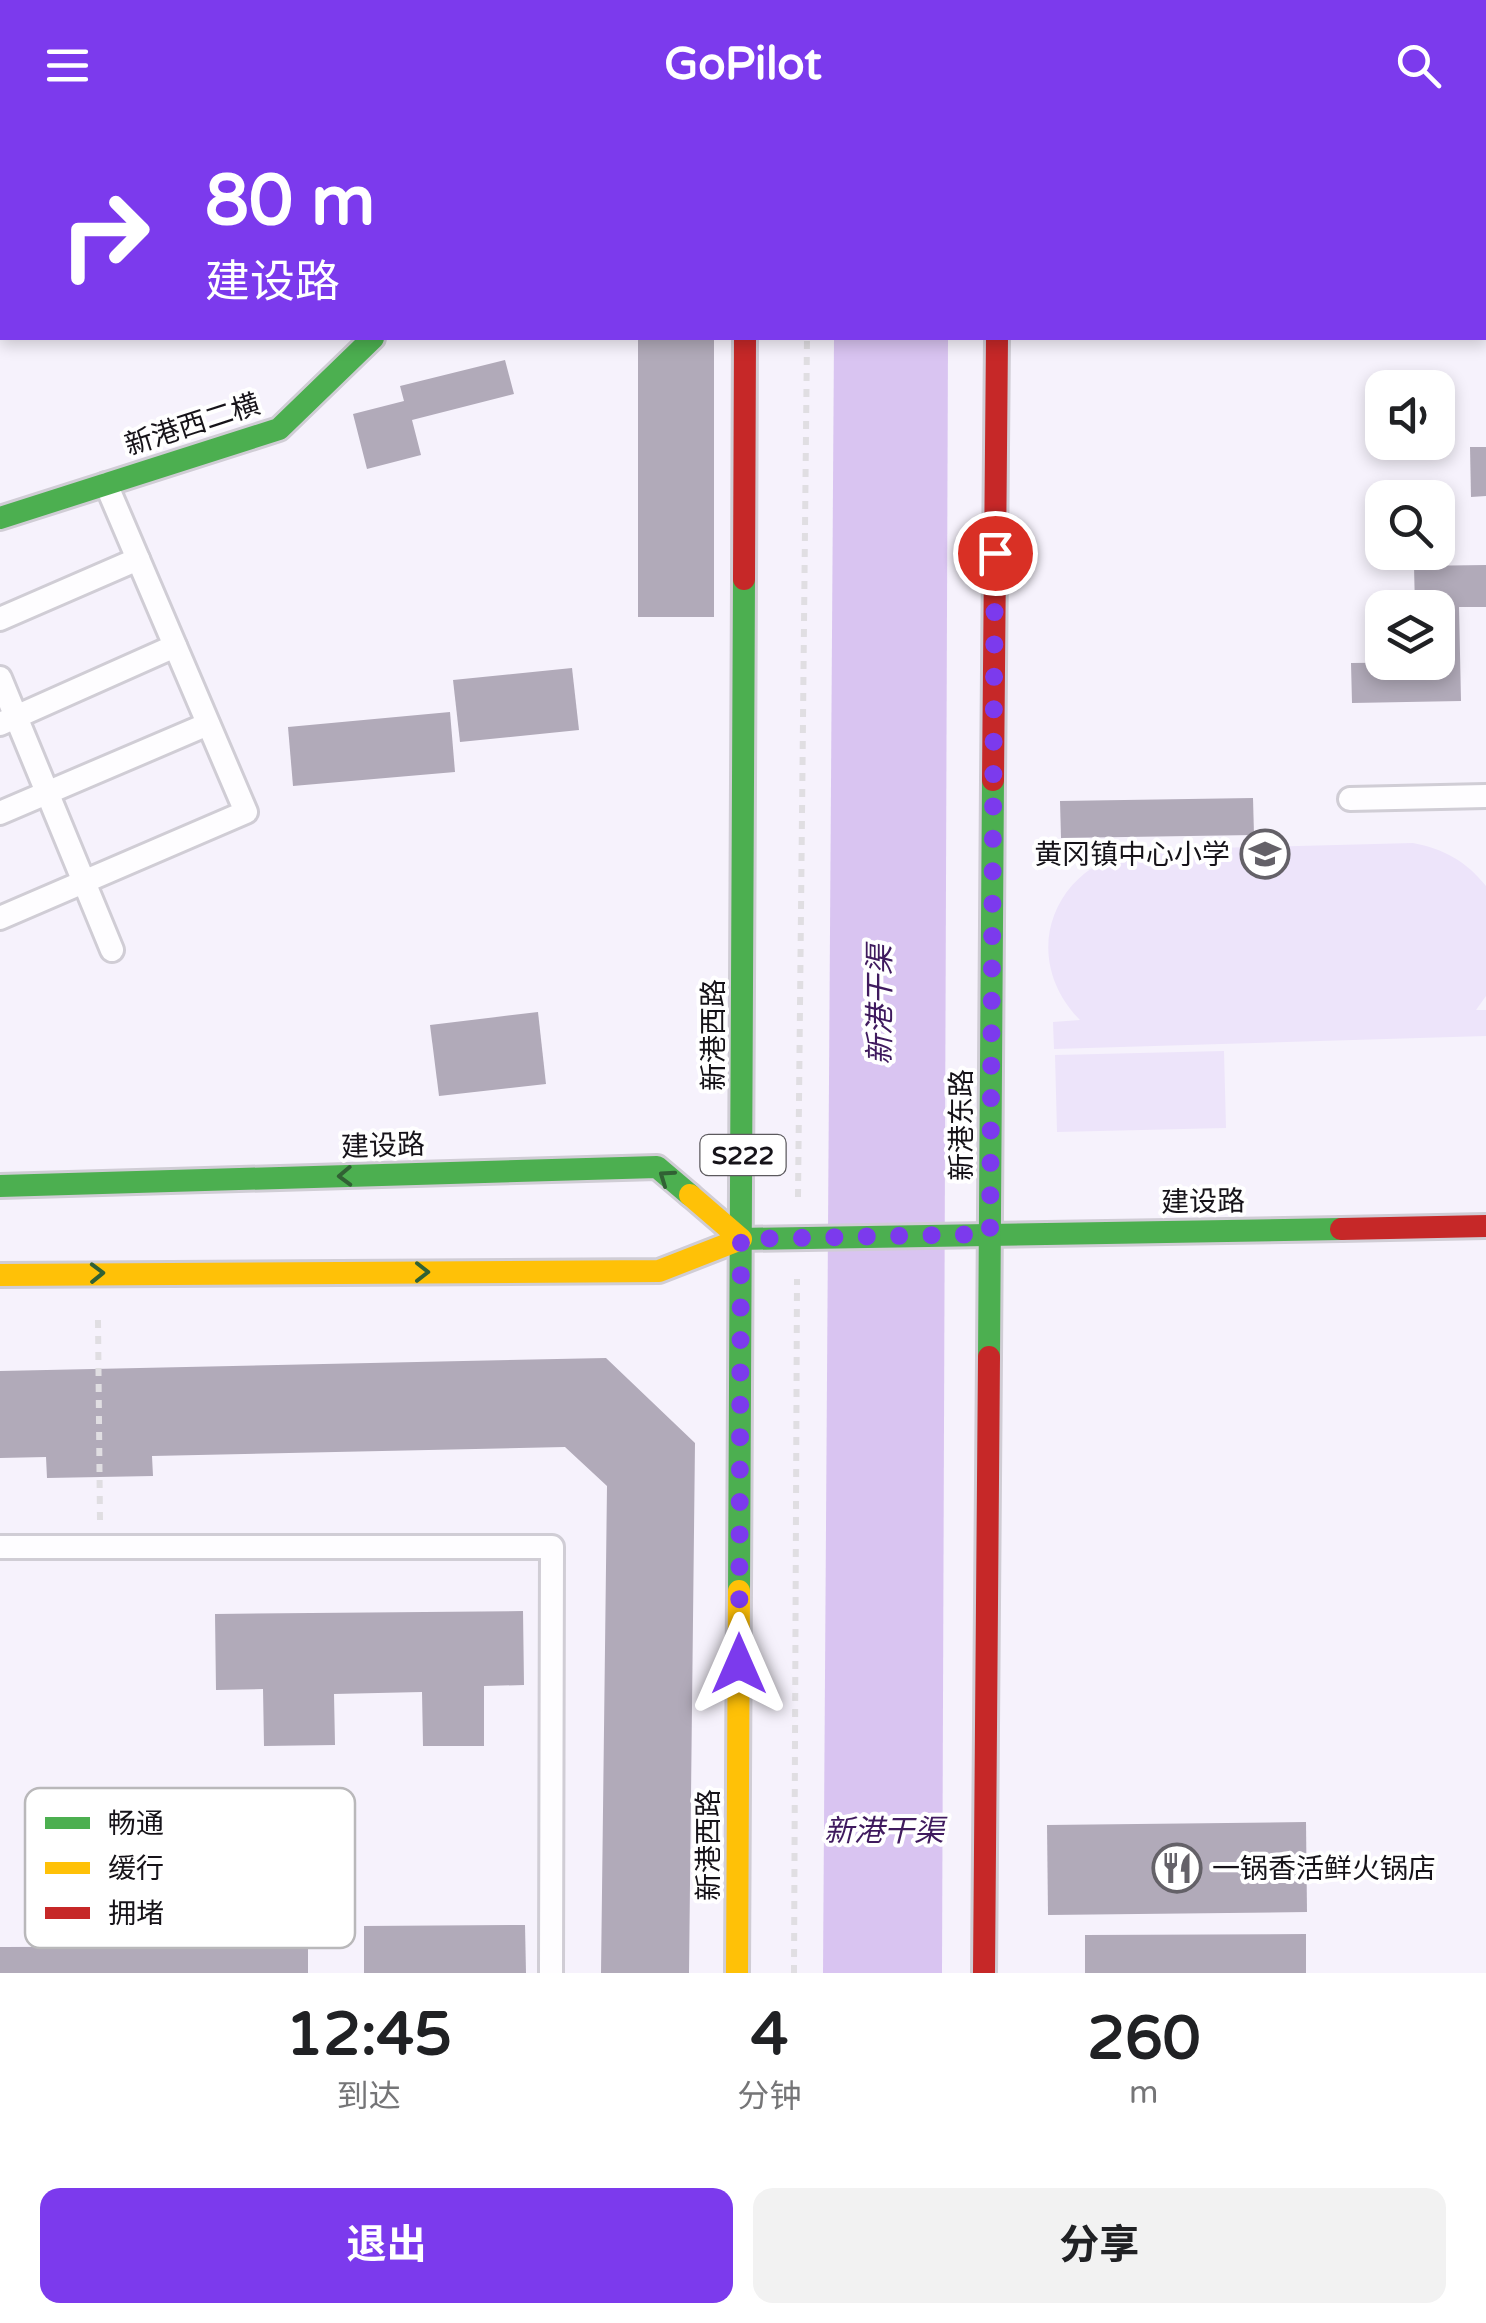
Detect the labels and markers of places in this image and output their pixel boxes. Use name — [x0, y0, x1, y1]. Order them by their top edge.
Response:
pin — [953, 511, 1038, 596]
school or university icon: 黄冈镇中心小学 — [1239, 828, 1291, 880]
place label: 黄冈镇中心小学 — [1034, 838, 1230, 872]
restaurant icon: 一锅香活鲜火锅店 — [1151, 1842, 1203, 1894]
place label: 一锅香活鲜火锅店 — [1212, 1852, 1436, 1886]

